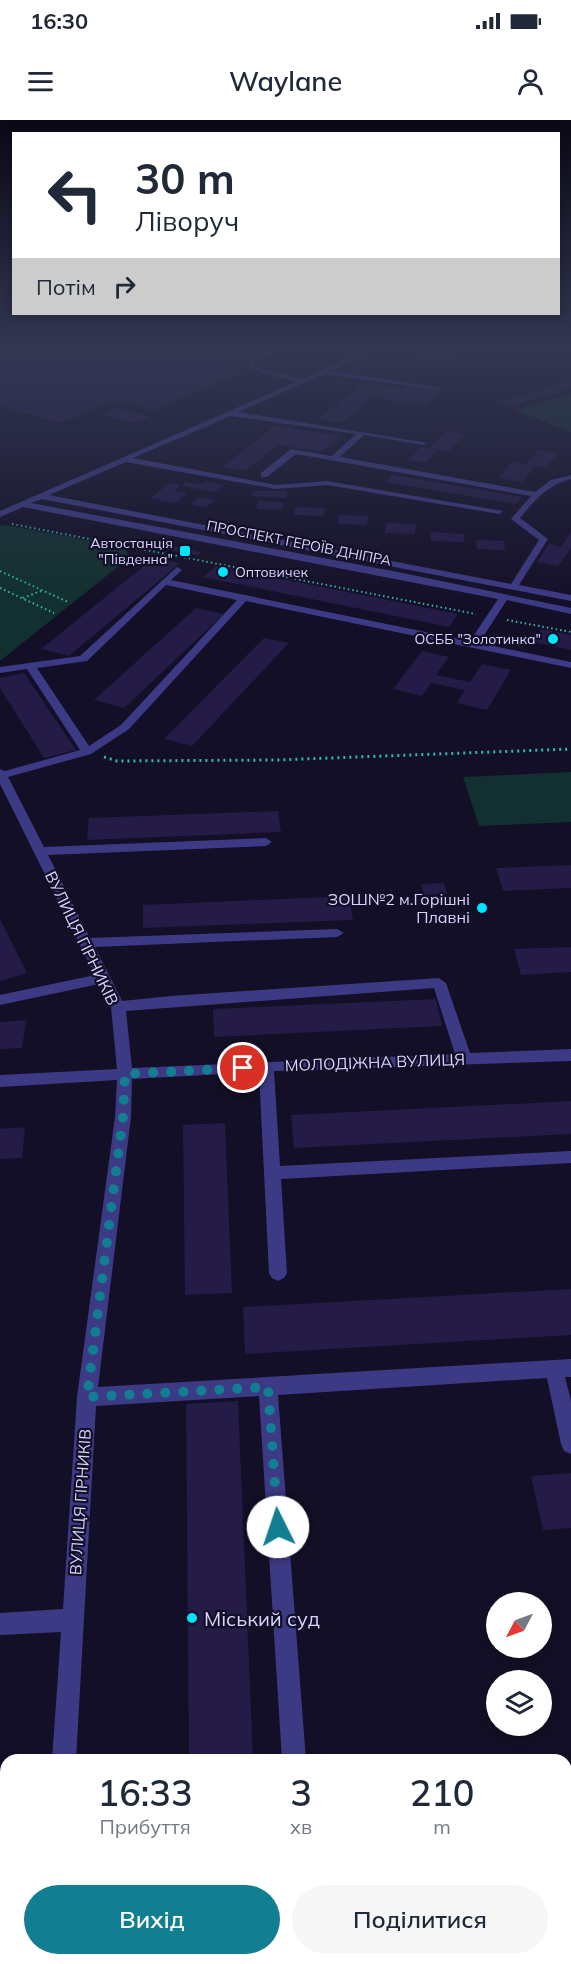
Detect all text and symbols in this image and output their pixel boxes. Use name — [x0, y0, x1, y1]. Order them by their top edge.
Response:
text: 16:30 — [30, 7, 88, 35]
text: Waylane — [229, 64, 342, 98]
icon: menu — [24, 65, 57, 98]
icon: person — [514, 65, 547, 98]
text: 30 m — [135, 152, 235, 205]
icon: left — [36, 156, 114, 234]
text: Ліворуч — [135, 204, 239, 238]
icon: right — [108, 270, 141, 303]
text: Потім — [36, 273, 96, 301]
street label: ПРОСПЕКТ ГЕРОЇВ ДНІПРА — [205, 516, 393, 570]
place label: Автостанція "Південна" — [90, 534, 173, 568]
marker: Автостанція "Південна" — [178, 544, 192, 558]
place label: Оптовичек — [235, 563, 308, 581]
marker: Оптовичек — [216, 565, 230, 579]
place label: ОСББ "Золотинка" — [414, 630, 541, 648]
marker: ОСББ "Золотинка" — [546, 632, 560, 646]
street label: ВУЛИЦЯ ГІРНИКІВ — [41, 868, 123, 1008]
place label: ЗОШ№2 м.Горішні Плавні — [328, 889, 470, 927]
marker: ЗОШ№2 м.Горішні Плавні — [475, 901, 489, 915]
pin — [217, 1042, 268, 1093]
street label: МОЛОДІЖНА ВУЛИЦЯ — [284, 1049, 466, 1075]
icon: arrive — [226, 1051, 259, 1084]
street label: ВУЛИЦЯ ГІРНИКІВ — [65, 1428, 95, 1576]
position arrow — [246, 1495, 310, 1559]
north arrow — [486, 1592, 552, 1658]
map controls — [486, 1592, 552, 1736]
place label: Міський суд — [204, 1606, 320, 1631]
marker: Міський суд — [185, 1611, 199, 1625]
button: layers — [486, 1670, 552, 1736]
text: 16:33 — [98, 1770, 192, 1815]
text: 3 — [290, 1770, 312, 1815]
text: 210 — [410, 1770, 474, 1815]
text: Прибуття — [99, 1814, 191, 1839]
text: хв — [290, 1814, 312, 1839]
text: m — [433, 1814, 451, 1839]
button: Вихід — [24, 1885, 280, 1954]
button: Поділитися — [292, 1885, 548, 1954]

